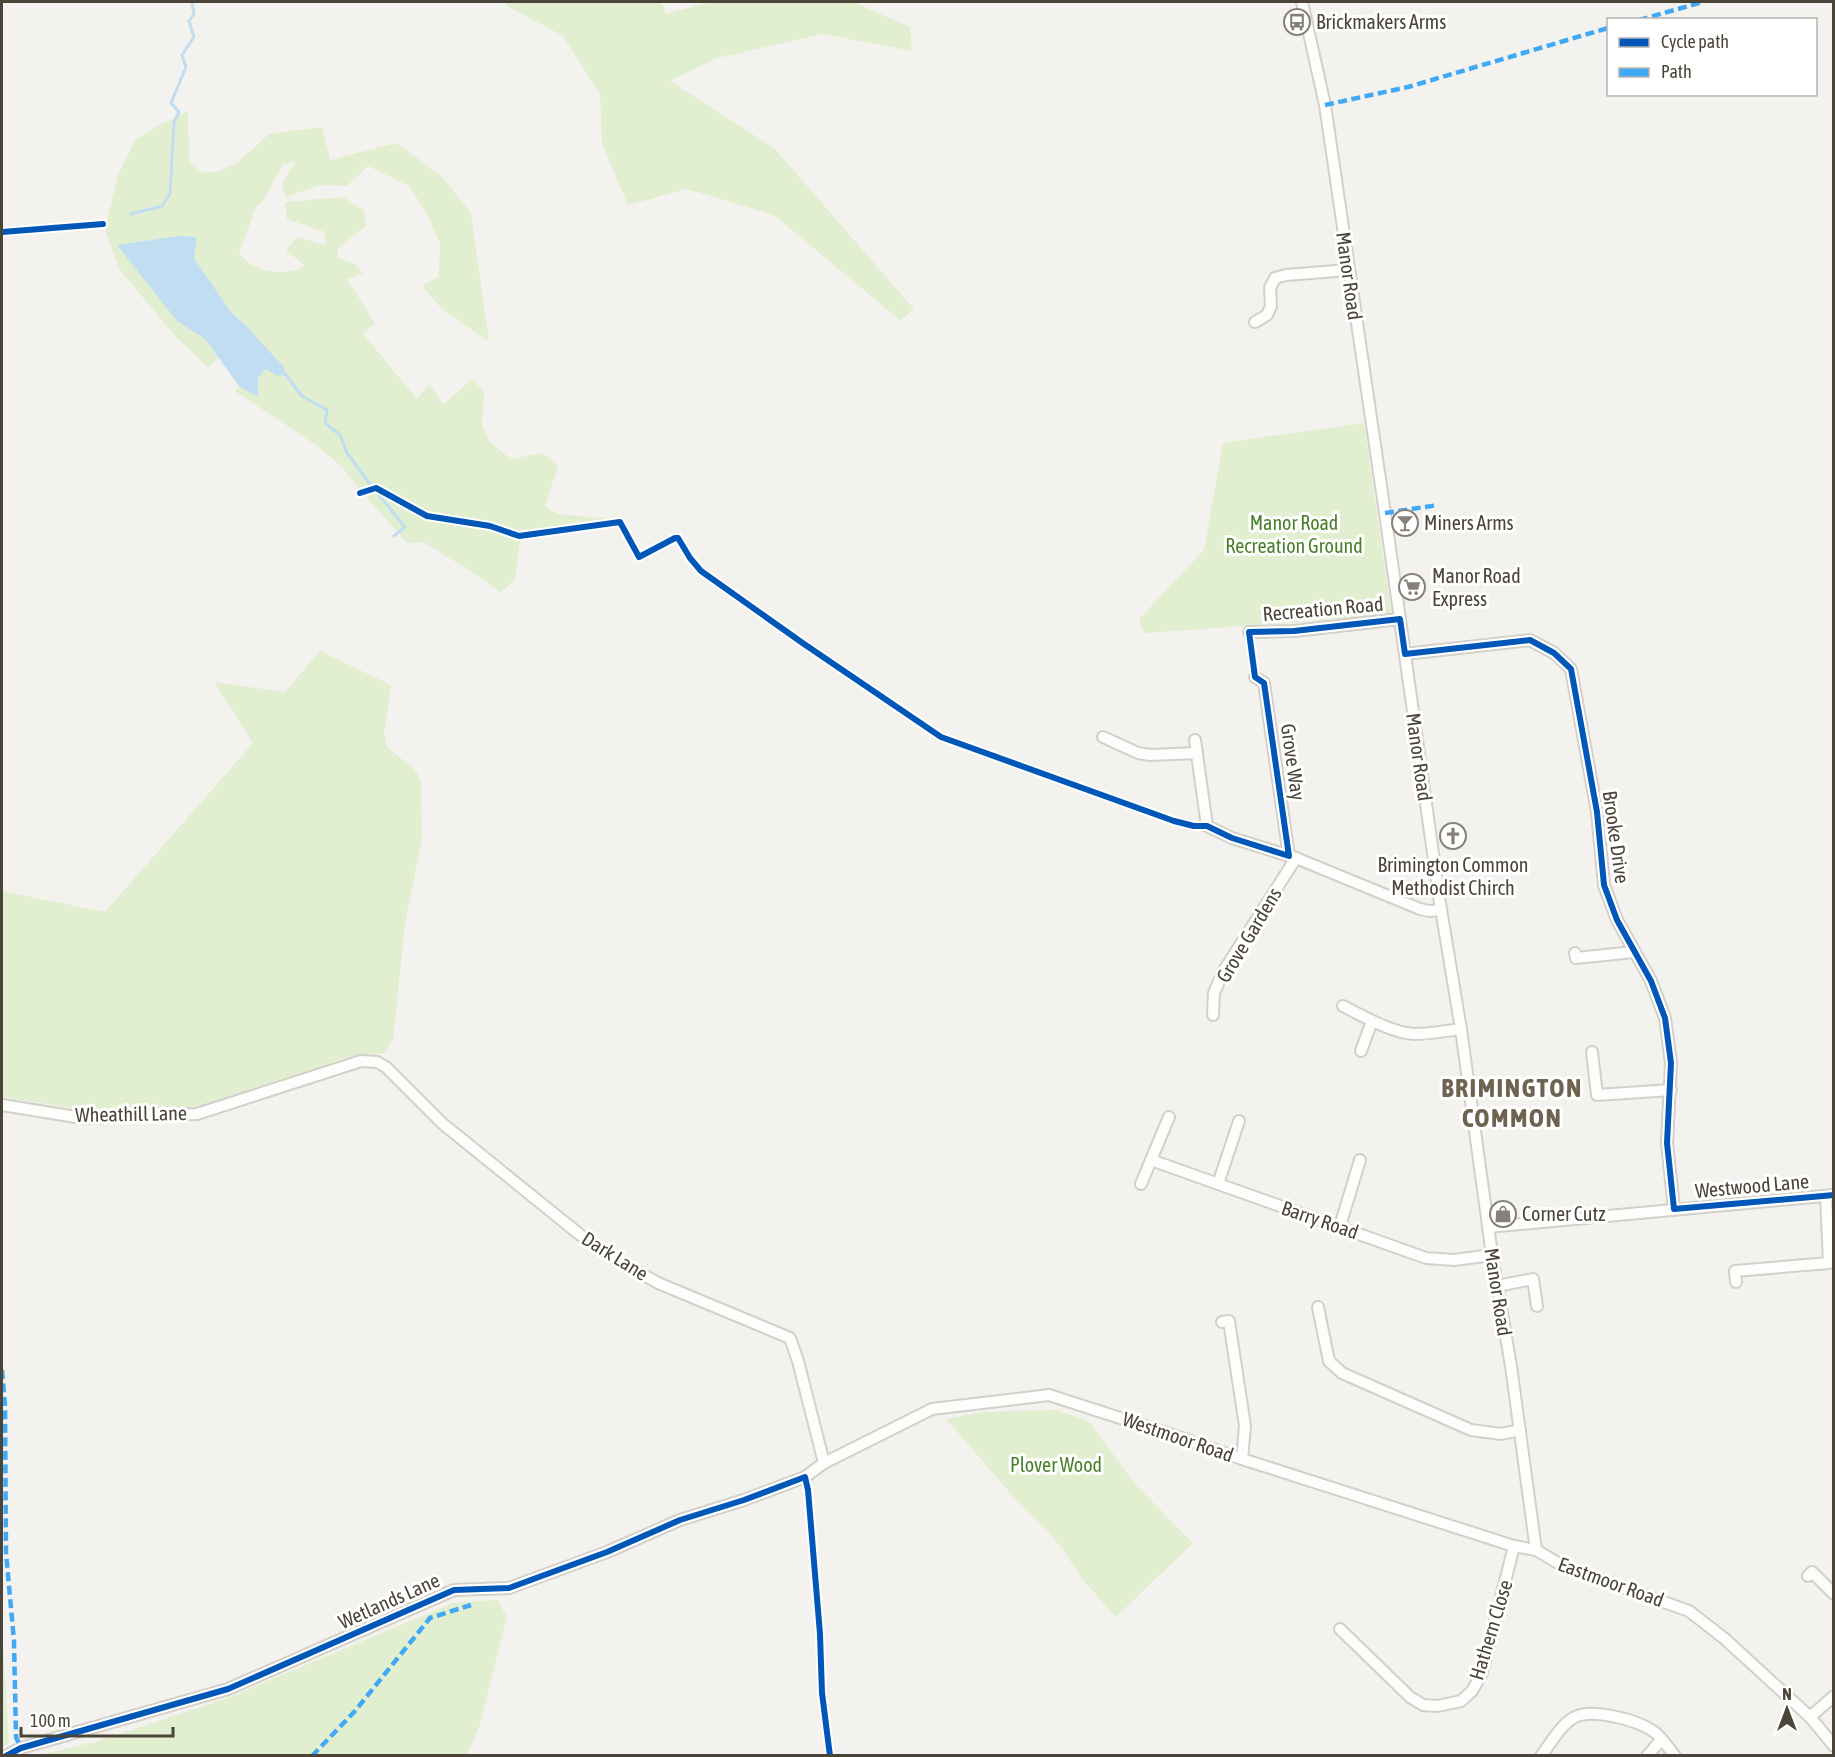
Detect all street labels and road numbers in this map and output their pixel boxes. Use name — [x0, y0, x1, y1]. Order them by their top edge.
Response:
street label: Manor Road — [1332, 230, 1367, 321]
street label: Recreation Road — [1262, 592, 1384, 625]
street label: Manor Road — [1402, 711, 1437, 802]
street label: Grove Way — [1277, 722, 1310, 802]
street label: Brooke Drive — [1599, 789, 1634, 885]
street label: Grove Gardens — [1211, 883, 1286, 986]
street label: Wheathill Lane — [75, 1101, 187, 1126]
street label: Westwood Lane — [1694, 1169, 1810, 1202]
street label: Barry Road — [1279, 1196, 1362, 1243]
street label: Dark Lane — [578, 1226, 653, 1285]
street label: Manor Road — [1480, 1246, 1517, 1337]
street label: Westmoor Road — [1120, 1407, 1237, 1466]
street label: Eastmoor Road — [1555, 1552, 1667, 1611]
street label: Wetlands Lane — [335, 1568, 443, 1633]
street label: Hathern Close — [1464, 1577, 1517, 1683]

